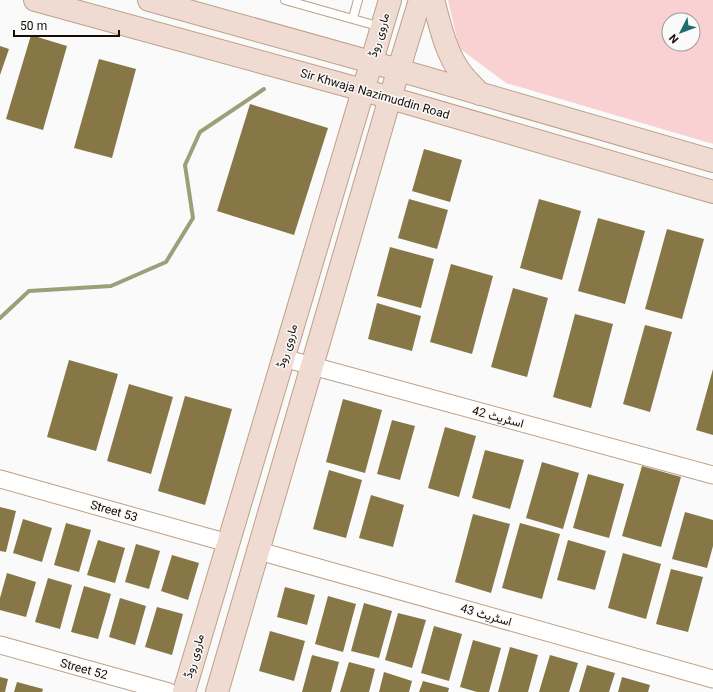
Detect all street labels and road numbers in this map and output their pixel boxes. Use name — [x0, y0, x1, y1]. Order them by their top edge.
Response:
street label: ماروی روڈ — [365, 11, 395, 60]
street label: Sir Khwaja Nazimuddin Road — [298, 65, 452, 125]
street label: ماروی روڈ — [273, 322, 303, 371]
street label: اسٹریٹ 42 — [470, 402, 525, 433]
street label: Street 53 — [88, 497, 139, 527]
street label: اسٹریٹ 43 — [458, 600, 513, 632]
street label: ماروی روڈ — [180, 632, 210, 681]
street label: Street 52 — [58, 655, 110, 685]

